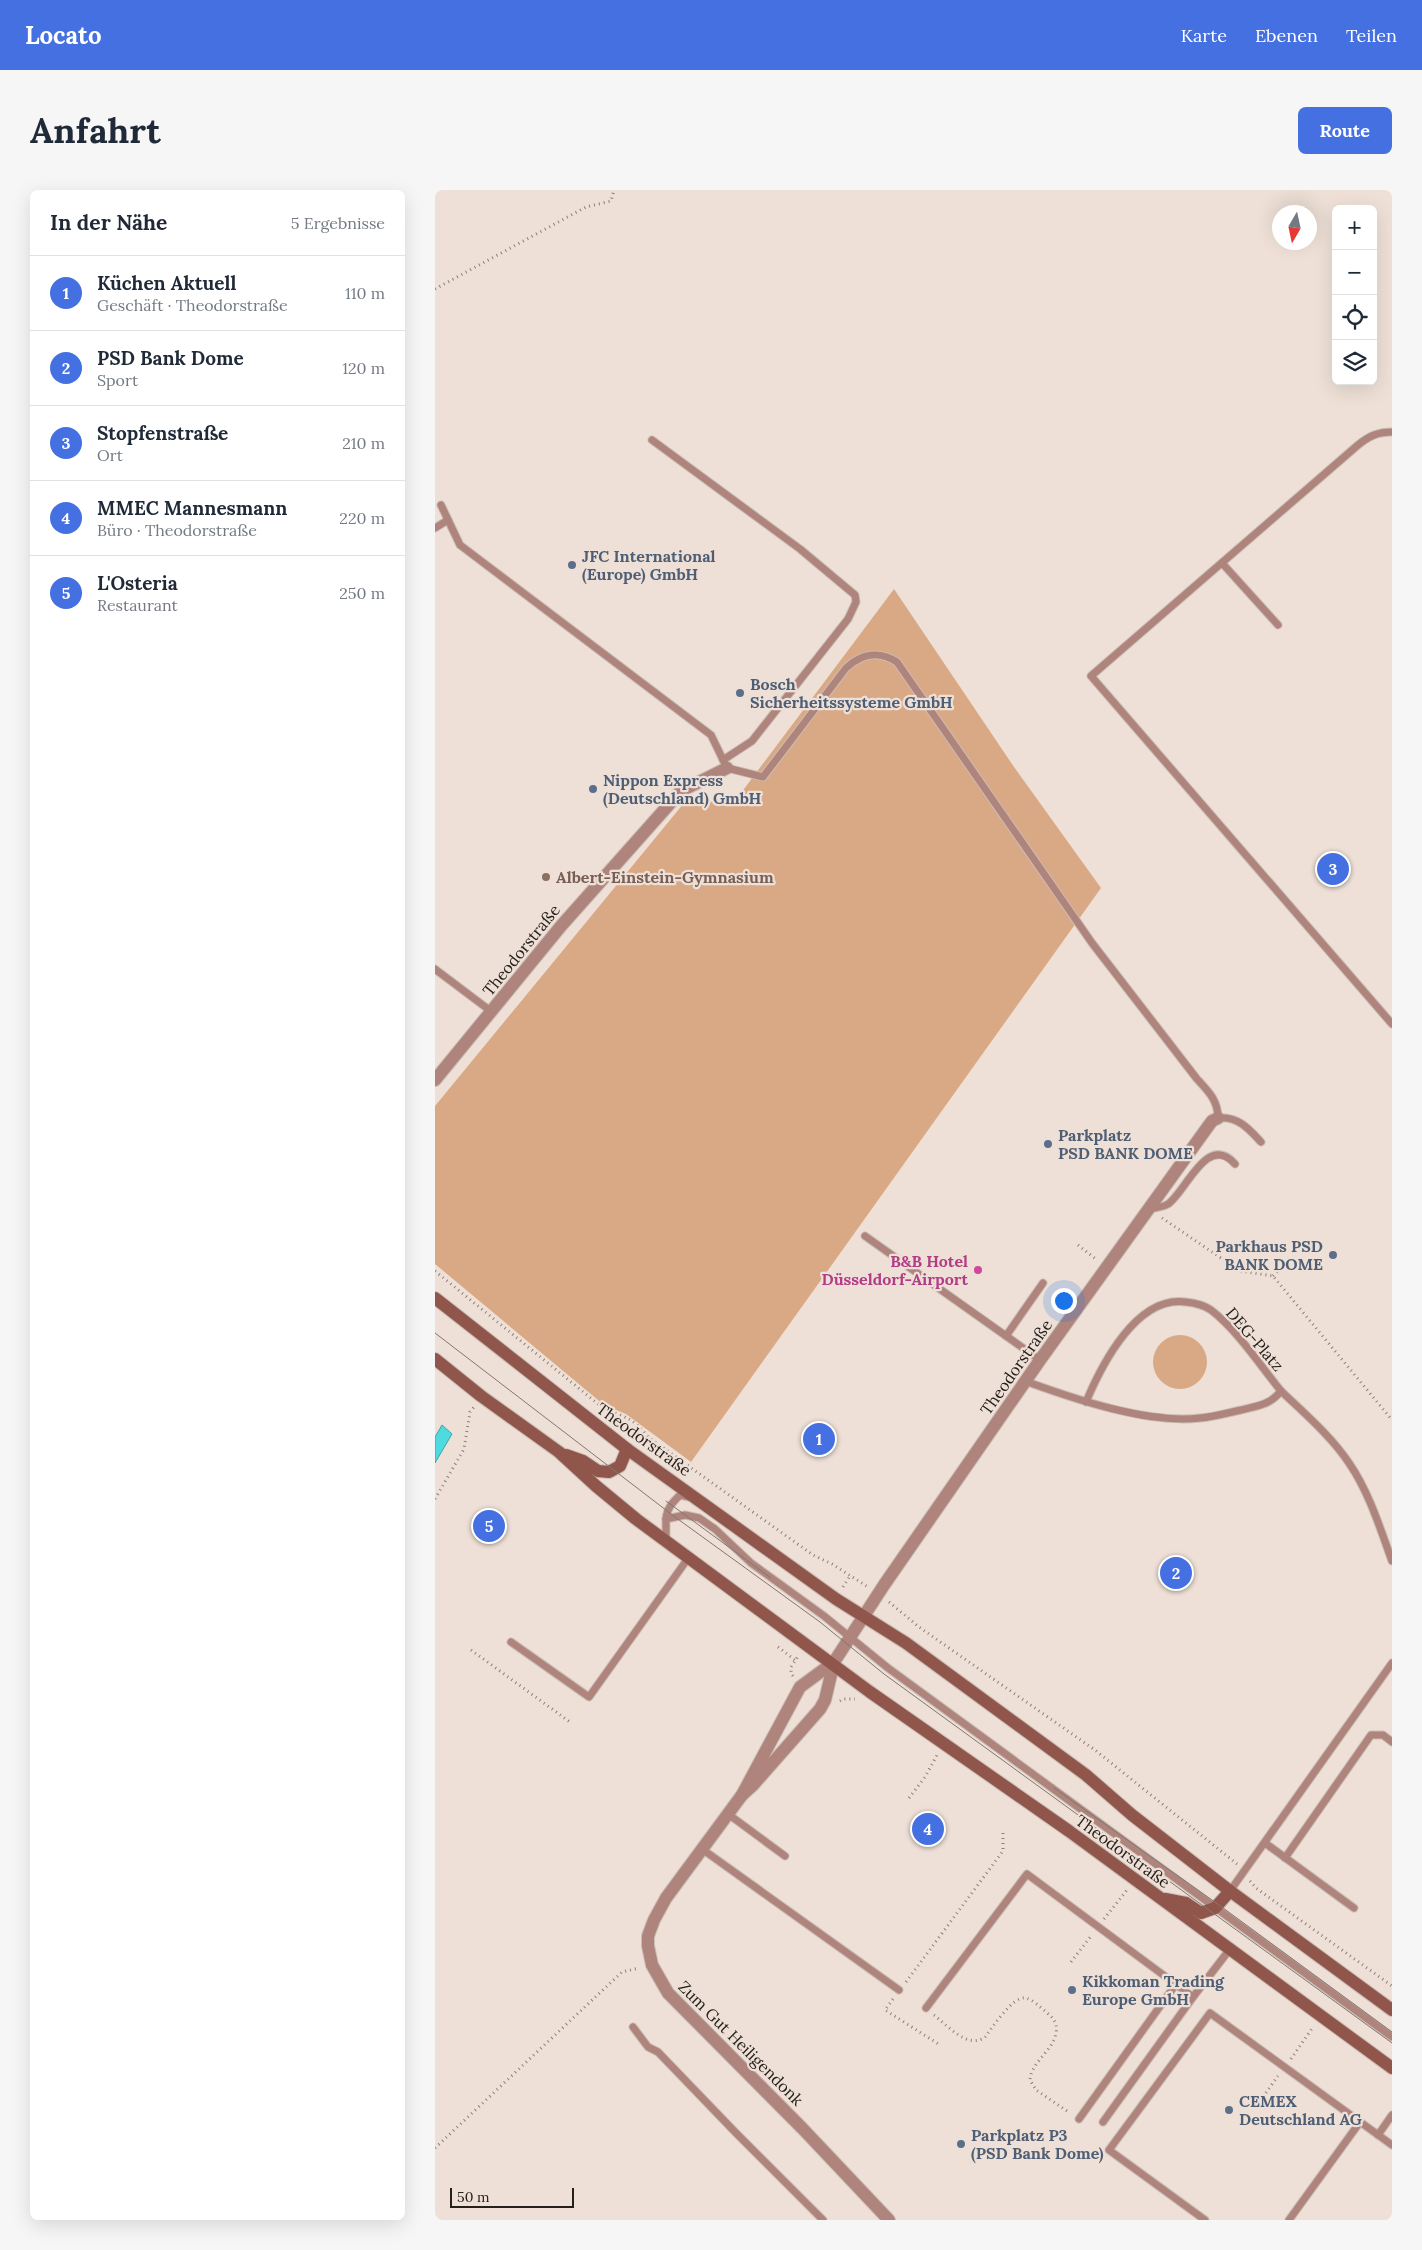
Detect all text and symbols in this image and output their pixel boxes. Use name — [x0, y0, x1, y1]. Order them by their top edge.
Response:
text: Locato — [25, 20, 102, 51]
text: Karte — [1181, 24, 1227, 47]
text: Ebenen — [1255, 24, 1318, 47]
text: Teilen — [1346, 24, 1397, 47]
button: Route — [1298, 107, 1392, 154]
text: Anfahrt — [30, 108, 161, 153]
north arrow — [1272, 205, 1317, 250]
map controls — [1332, 205, 1377, 385]
button: + — [1332, 205, 1377, 250]
text: In der Nähe — [50, 209, 167, 236]
text: 5 Ergebnisse — [291, 213, 385, 233]
button: − — [1332, 250, 1377, 295]
text: Küchen Aktuell — [97, 271, 236, 295]
text: 1 — [63, 283, 69, 303]
text: 110 m — [345, 283, 385, 303]
text: Geschäft · Theodorstraße — [97, 295, 288, 315]
button: locate — [1332, 295, 1377, 340]
button: layers — [1332, 340, 1377, 385]
text: PSD Bank Dome — [97, 346, 244, 370]
text: 2 — [62, 358, 70, 378]
text: 120 m — [342, 358, 385, 378]
text: Sport — [97, 370, 138, 390]
text: Stopfenstraße — [97, 421, 228, 445]
text: 3 — [62, 433, 70, 453]
text: 210 m — [342, 433, 385, 453]
text: Ort — [97, 445, 123, 465]
text: MMEC Mannesmann — [97, 496, 288, 520]
text: 4 — [62, 508, 70, 528]
text: 220 m — [339, 508, 385, 528]
text: Büro · Theodorstraße — [97, 520, 257, 540]
place label: JFC International (Europe) GmbH — [582, 546, 716, 585]
marker: JFC International (Europe) GmbH — [566, 559, 578, 571]
text: L'Osteria — [97, 571, 178, 595]
text: 5 — [62, 583, 70, 603]
text: 250 m — [339, 583, 385, 603]
text: Restaurant — [97, 595, 178, 615]
place label: Bosch Sicherheitssysteme GmbH — [750, 674, 953, 712]
marker: Bosch Sicherheitssysteme GmbH — [734, 687, 746, 699]
place label: Nippon Express (Deutschland) GmbH — [603, 770, 761, 809]
marker: Nippon Express (Deutschland) GmbH — [587, 783, 599, 795]
pin: 3 — [1317, 850, 1349, 888]
place label: Albert-Einstein-Gymnasium — [556, 867, 774, 887]
marker: Albert-Einstein-Gymnasium — [540, 871, 552, 883]
street label: Theodorstraße — [478, 900, 564, 1000]
place label: Parkplatz PSD BANK DOME — [1058, 1125, 1193, 1163]
marker: Parkplatz PSD BANK DOME — [1042, 1138, 1054, 1150]
place label: Parkhaus PSD BANK DOME — [1215, 1236, 1323, 1274]
marker: Parkhaus PSD BANK DOME — [1327, 1249, 1339, 1261]
place label: B&B Hotel Düsseldorf-Airport — [822, 1251, 968, 1289]
marker: B&B Hotel Düsseldorf-Airport — [972, 1264, 984, 1276]
your location — [1051, 1288, 1077, 1314]
street label: DEG-Platz — [1222, 1303, 1288, 1375]
street label: Theodorstraße — [976, 1315, 1056, 1419]
street label: Theodorstraße — [593, 1398, 695, 1480]
pin: 1 — [803, 1420, 835, 1458]
pin: 5 — [473, 1507, 505, 1545]
pin: 2 — [1160, 1554, 1192, 1592]
pin: 4 — [912, 1810, 944, 1848]
street label: Theodorstraße — [1072, 1810, 1174, 1892]
place label: Kikkoman Trading Europe GmbH — [1082, 1971, 1225, 2009]
street label: Zum Gut Heiligendonk — [674, 1976, 808, 2110]
marker: Kikkoman Trading Europe GmbH — [1066, 1984, 1078, 1996]
place label: CEMEX Deutschland AG — [1239, 2091, 1362, 2129]
marker: CEMEX Deutschland AG — [1223, 2104, 1235, 2116]
place label: Parkplatz P3 (PSD Bank Dome) — [971, 2125, 1104, 2164]
marker: Parkplatz P3 (PSD Bank Dome) — [955, 2138, 967, 2150]
scale bar — [450, 2185, 574, 2208]
text: 50 m — [457, 2188, 490, 2206]

